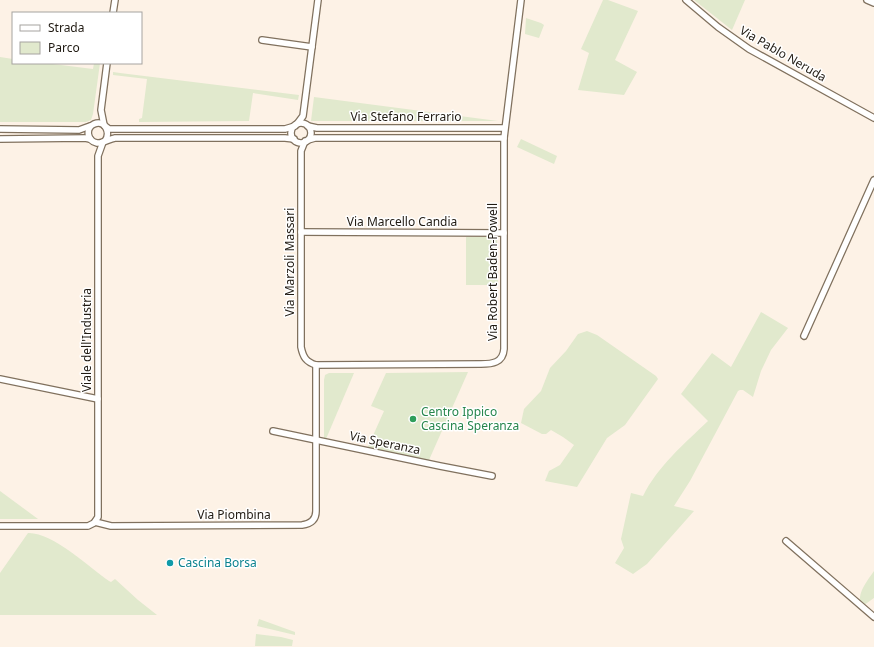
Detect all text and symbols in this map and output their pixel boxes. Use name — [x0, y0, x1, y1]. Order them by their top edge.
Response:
legend — [12, 12, 142, 64]
text: Strada — [48, 19, 84, 36]
street label: Via Pablo Neruda — [737, 22, 830, 85]
text: Parco — [48, 39, 80, 56]
street label: Via Stefano Ferrario — [350, 108, 462, 125]
street label: Via Robert Baden-Powell — [484, 203, 501, 341]
street label: Via Marzoli Massari — [281, 208, 298, 316]
street label: Via Marcello Candia — [347, 213, 457, 230]
street label: Viale dell'Industria — [78, 288, 95, 392]
place label: Centro Ippico Cascina Speranza — [421, 403, 519, 434]
marker: Centro Ippico Cascina Speranza — [408, 414, 418, 424]
street label: Via Speranza — [348, 427, 422, 458]
street label: Via Piombina — [197, 506, 271, 523]
place label: Cascina Borsa — [178, 554, 257, 571]
marker: Cascina Borsa — [165, 558, 175, 568]

